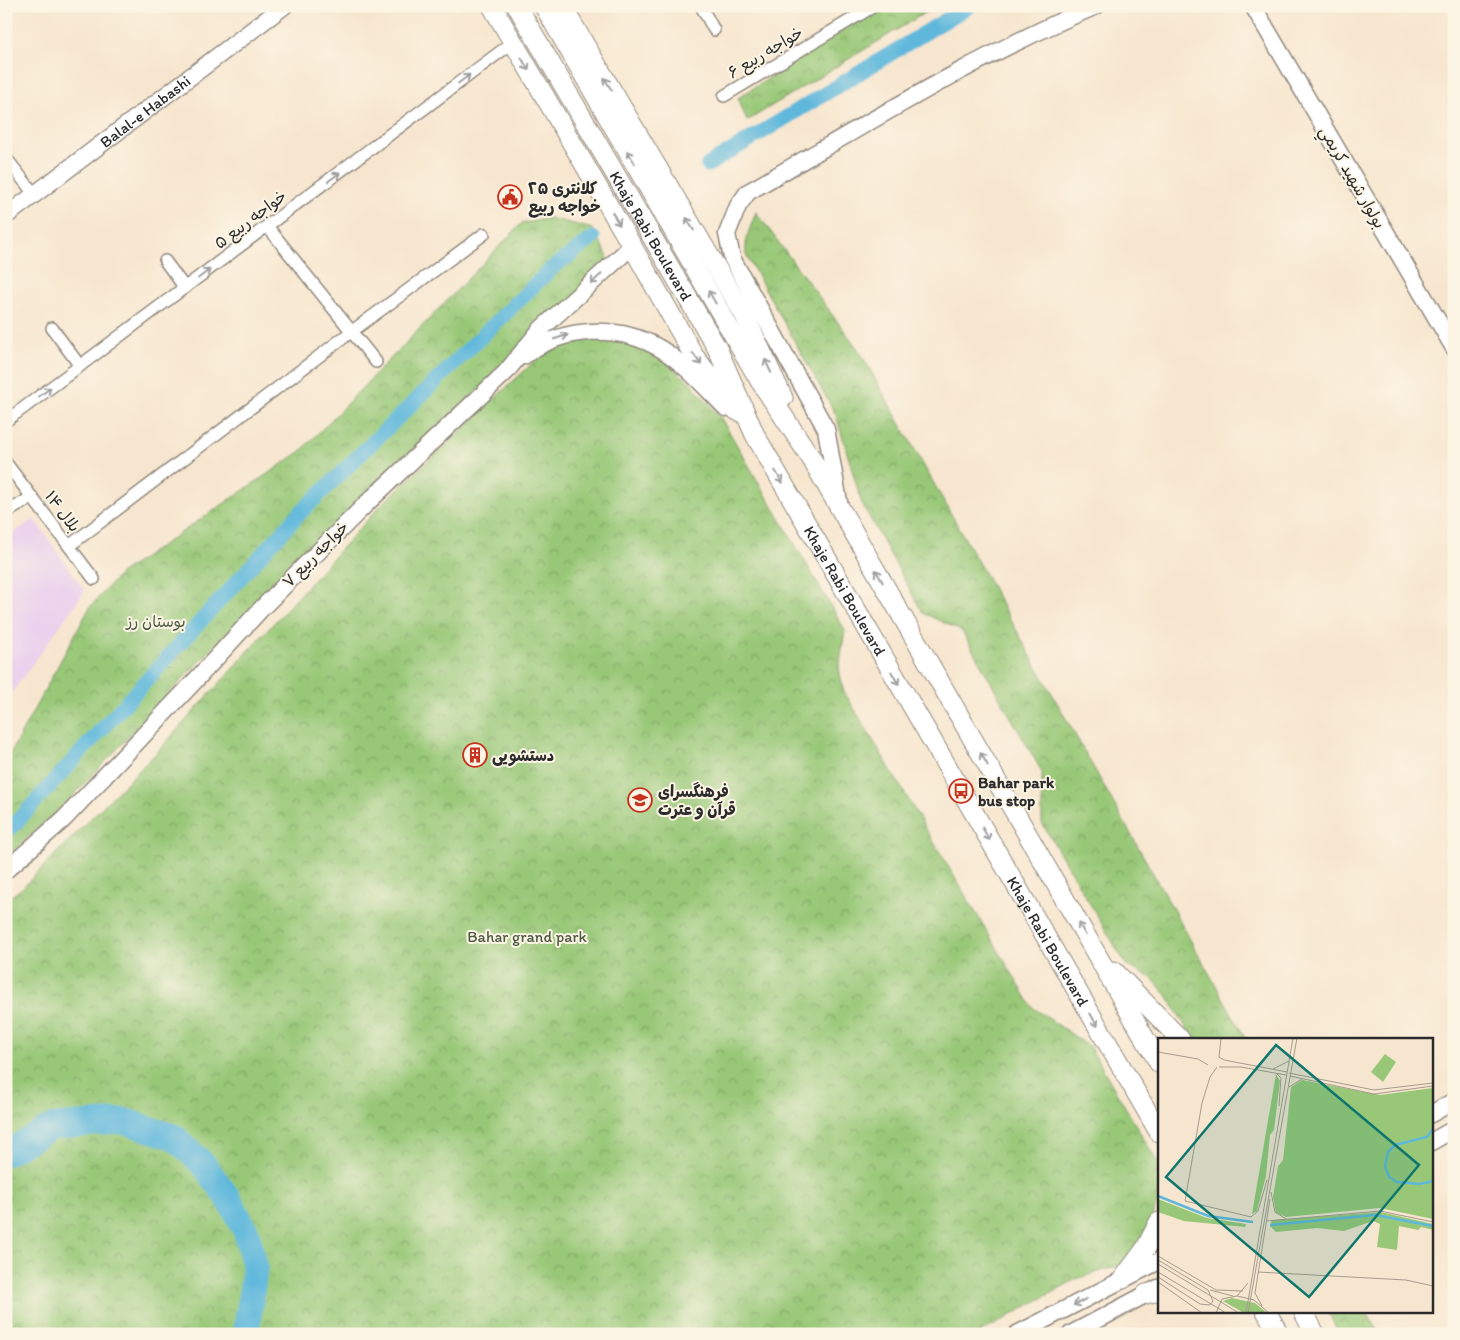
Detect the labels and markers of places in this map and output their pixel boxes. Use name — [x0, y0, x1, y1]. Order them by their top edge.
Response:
place label: کلانتری ٢۵ خواجه ربیع — [528, 179, 600, 218]
public building icon: کلانتری ٢۵ خواجه ربیع — [497, 184, 523, 210]
building icon: دستشویی — [462, 742, 488, 768]
place label: دستشویی — [492, 746, 554, 767]
place label: Bahar park bus stop — [978, 773, 1055, 811]
bus stop icon: Bahar park bus stop — [948, 778, 974, 804]
place label: فرهنگسرای قرآن و عترت — [658, 782, 736, 820]
school or university icon: فرهنگسرای قرآن و عترت — [627, 787, 653, 813]

